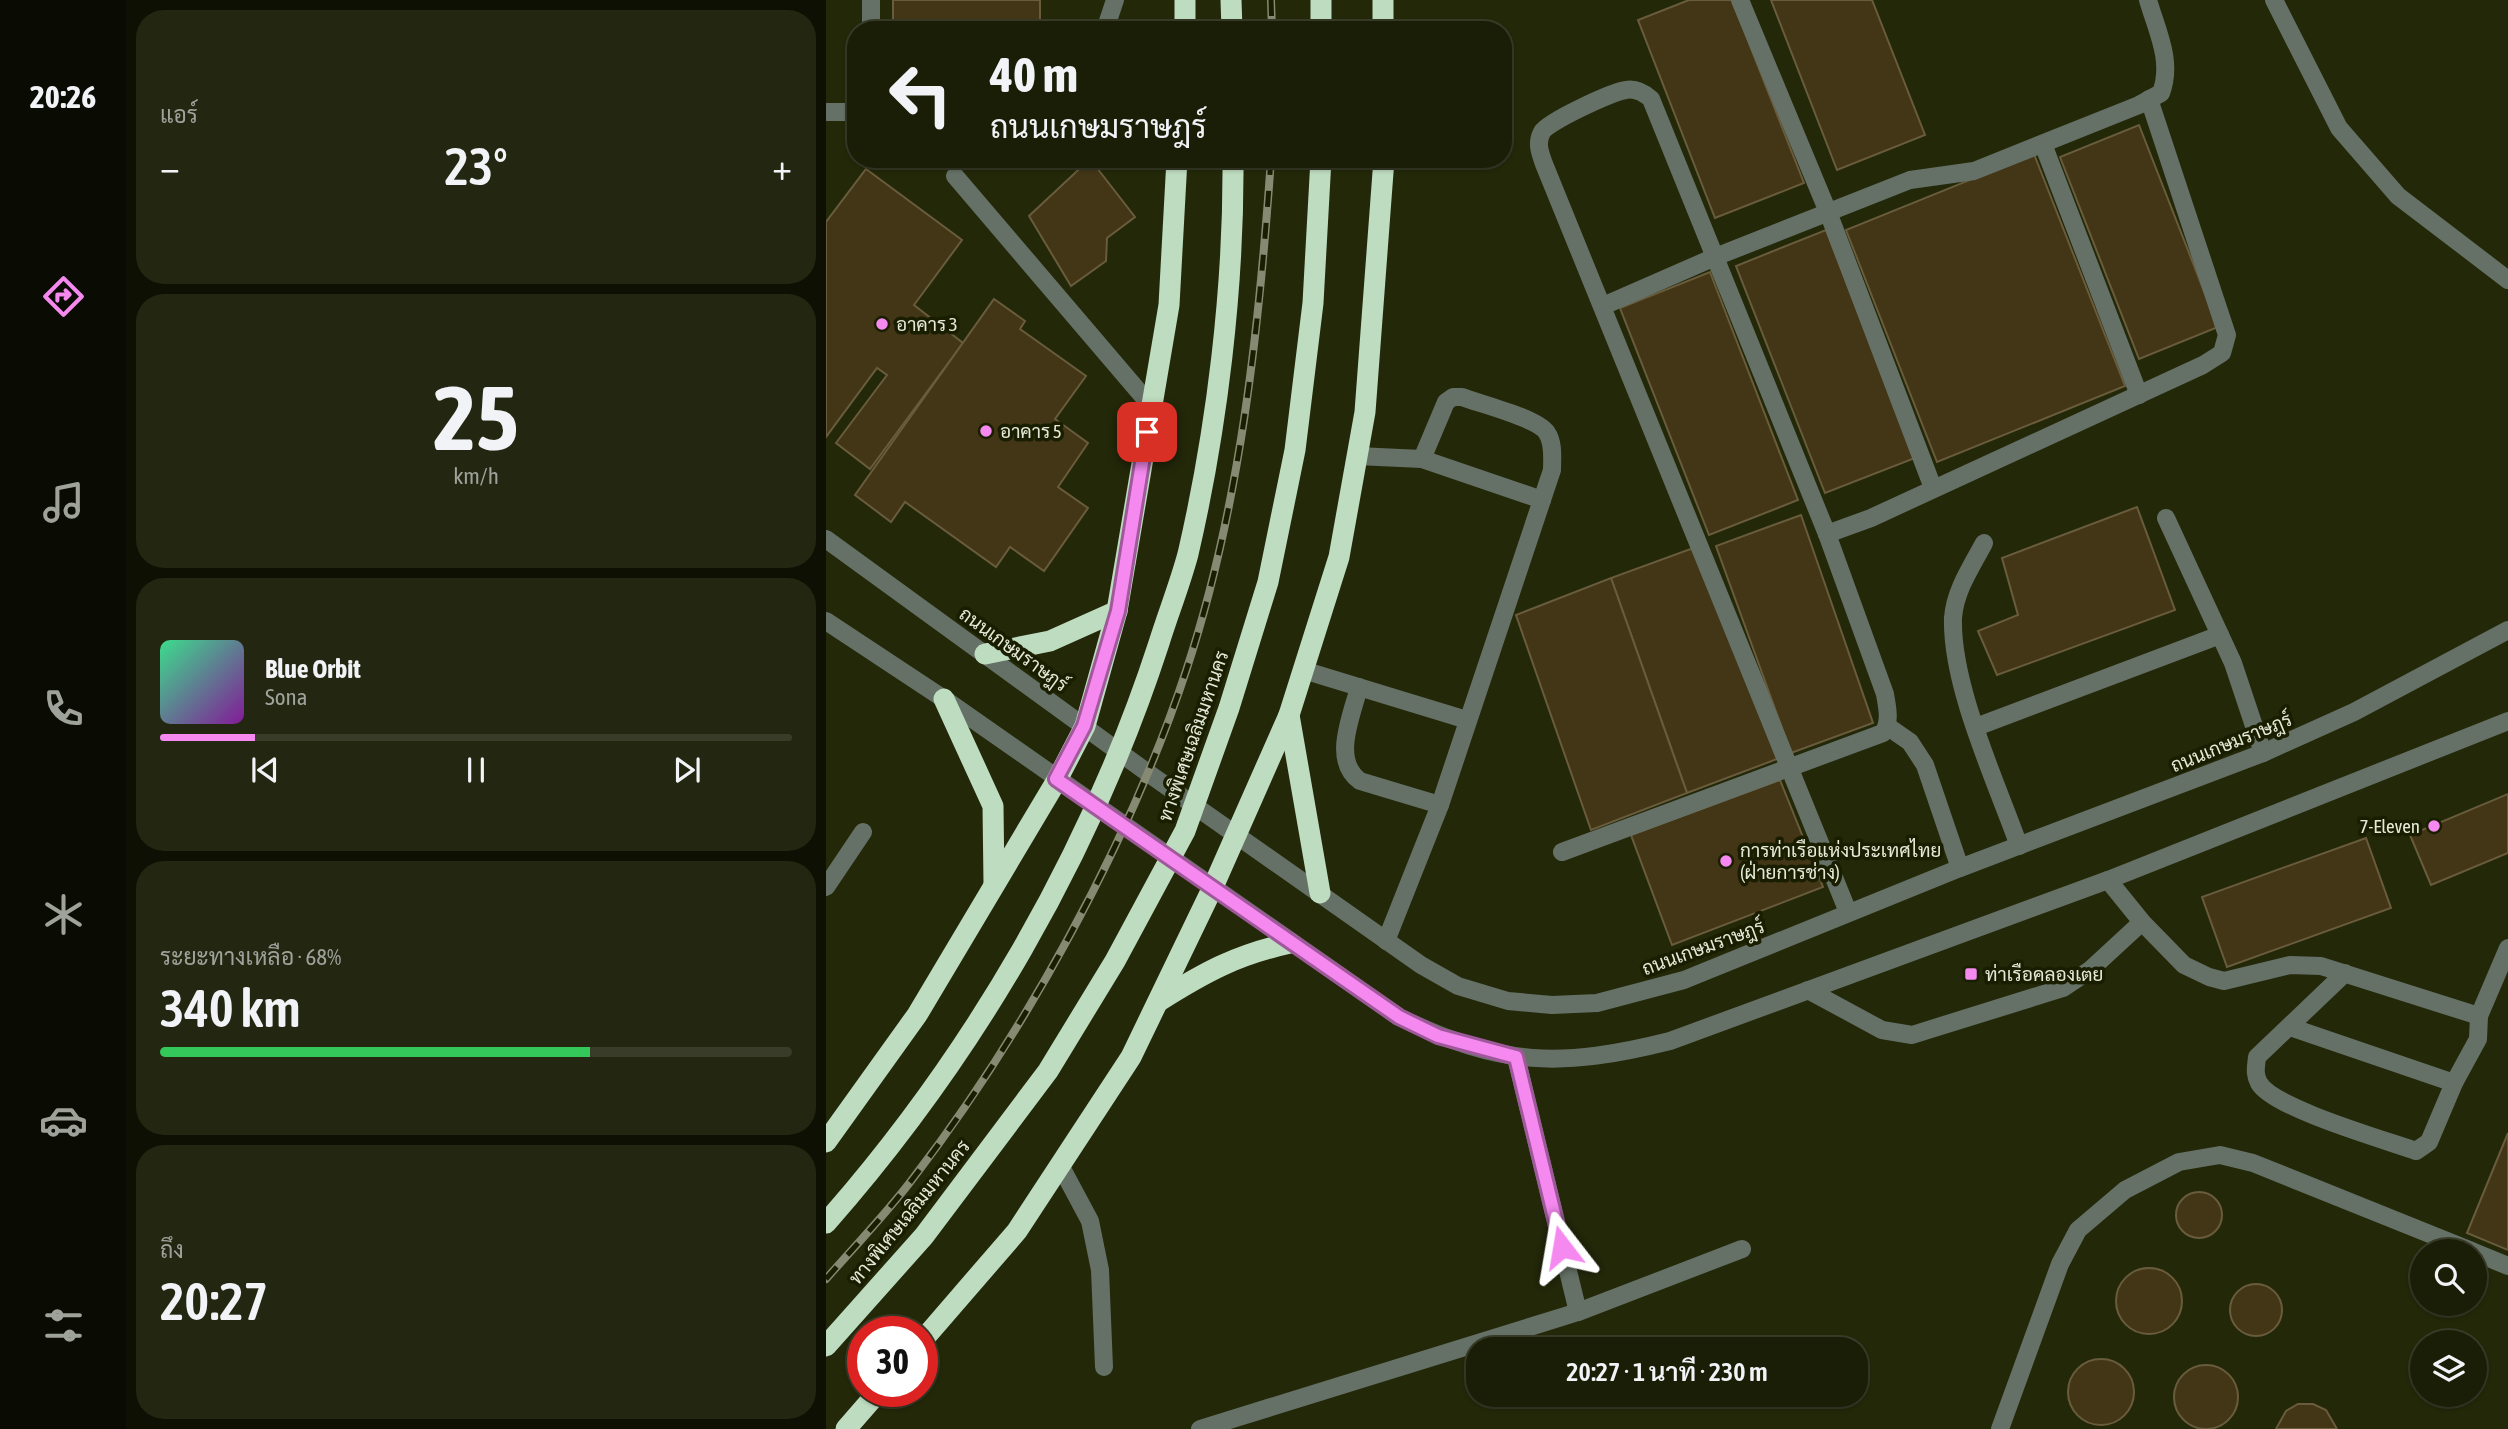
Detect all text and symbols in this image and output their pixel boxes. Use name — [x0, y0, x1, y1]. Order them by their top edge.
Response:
text: 40 m — [990, 46, 1078, 102]
icon: left — [875, 49, 966, 140]
text: 20:26 — [30, 78, 96, 115]
text: แอร์ — [160, 102, 198, 128]
text: ถนนเกษมราษฎร์ — [990, 108, 1207, 145]
text: 23° — [444, 136, 508, 196]
text: − — [160, 145, 180, 188]
text: + — [772, 145, 792, 188]
icon: directions — [39, 272, 88, 321]
place label: อาคาร 3 — [896, 313, 958, 335]
marker: อาคาร 3 — [874, 316, 890, 332]
text: 25 — [433, 365, 519, 469]
pin — [1117, 402, 1177, 462]
icon: arrive — [1128, 413, 1166, 451]
place label: อาคาร 5 — [1000, 420, 1062, 442]
marker: อาคาร 5 — [978, 423, 994, 439]
text: km/h — [453, 463, 499, 489]
icon: music — [39, 478, 88, 527]
street label: ถนนเกษมราษฎร์ — [954, 601, 1073, 697]
street label: ทางพิเศษเฉลิมมหานคร — [1153, 648, 1233, 824]
text: Blue Orbit — [265, 654, 361, 684]
icon: phone — [39, 684, 88, 733]
text: Sona — [265, 684, 307, 710]
street label: ถนนเกษมราษฎร์ — [2167, 707, 2296, 778]
icon: previous — [246, 751, 284, 789]
icon: pause — [457, 751, 495, 789]
icon: next — [668, 751, 706, 789]
place label: 7-Eleven — [2359, 815, 2420, 837]
marker: 7-Eleven — [2426, 818, 2442, 834]
place label: การท่าเรือแห่งประเทศไทย (ฝ่ายการช่าง) — [1740, 838, 1941, 883]
marker: การท่าเรือแห่งประเทศไทย (ฝ่ายการช่าง) — [1718, 853, 1734, 869]
icon: climate — [39, 890, 88, 939]
street label: ถนนเกษมราษฎร์ — [1638, 914, 1768, 981]
text: ระยะทางเหลือ · 68% — [160, 944, 341, 970]
place label: ท่าเรือคลองเตย — [1985, 963, 2103, 985]
marker: ท่าเรือคลองเตย — [1963, 966, 1979, 982]
text: 340 km — [160, 978, 301, 1038]
icon: car — [39, 1096, 88, 1145]
street label: ทางพิเศษเฉลิมมหานคร — [844, 1135, 974, 1289]
position arrow — [1525, 1210, 1599, 1284]
text: ถึง — [160, 1237, 184, 1263]
map controls — [2410, 1239, 2487, 1407]
button: search — [2410, 1239, 2487, 1316]
text: 20:27 — [160, 1271, 268, 1331]
icon: filters — [39, 1301, 88, 1350]
speed limit sign: 30 — [847, 1316, 938, 1407]
button: layers — [2410, 1330, 2487, 1407]
text: 20:27 · 1 นาที · 230 m — [1566, 1357, 1768, 1387]

